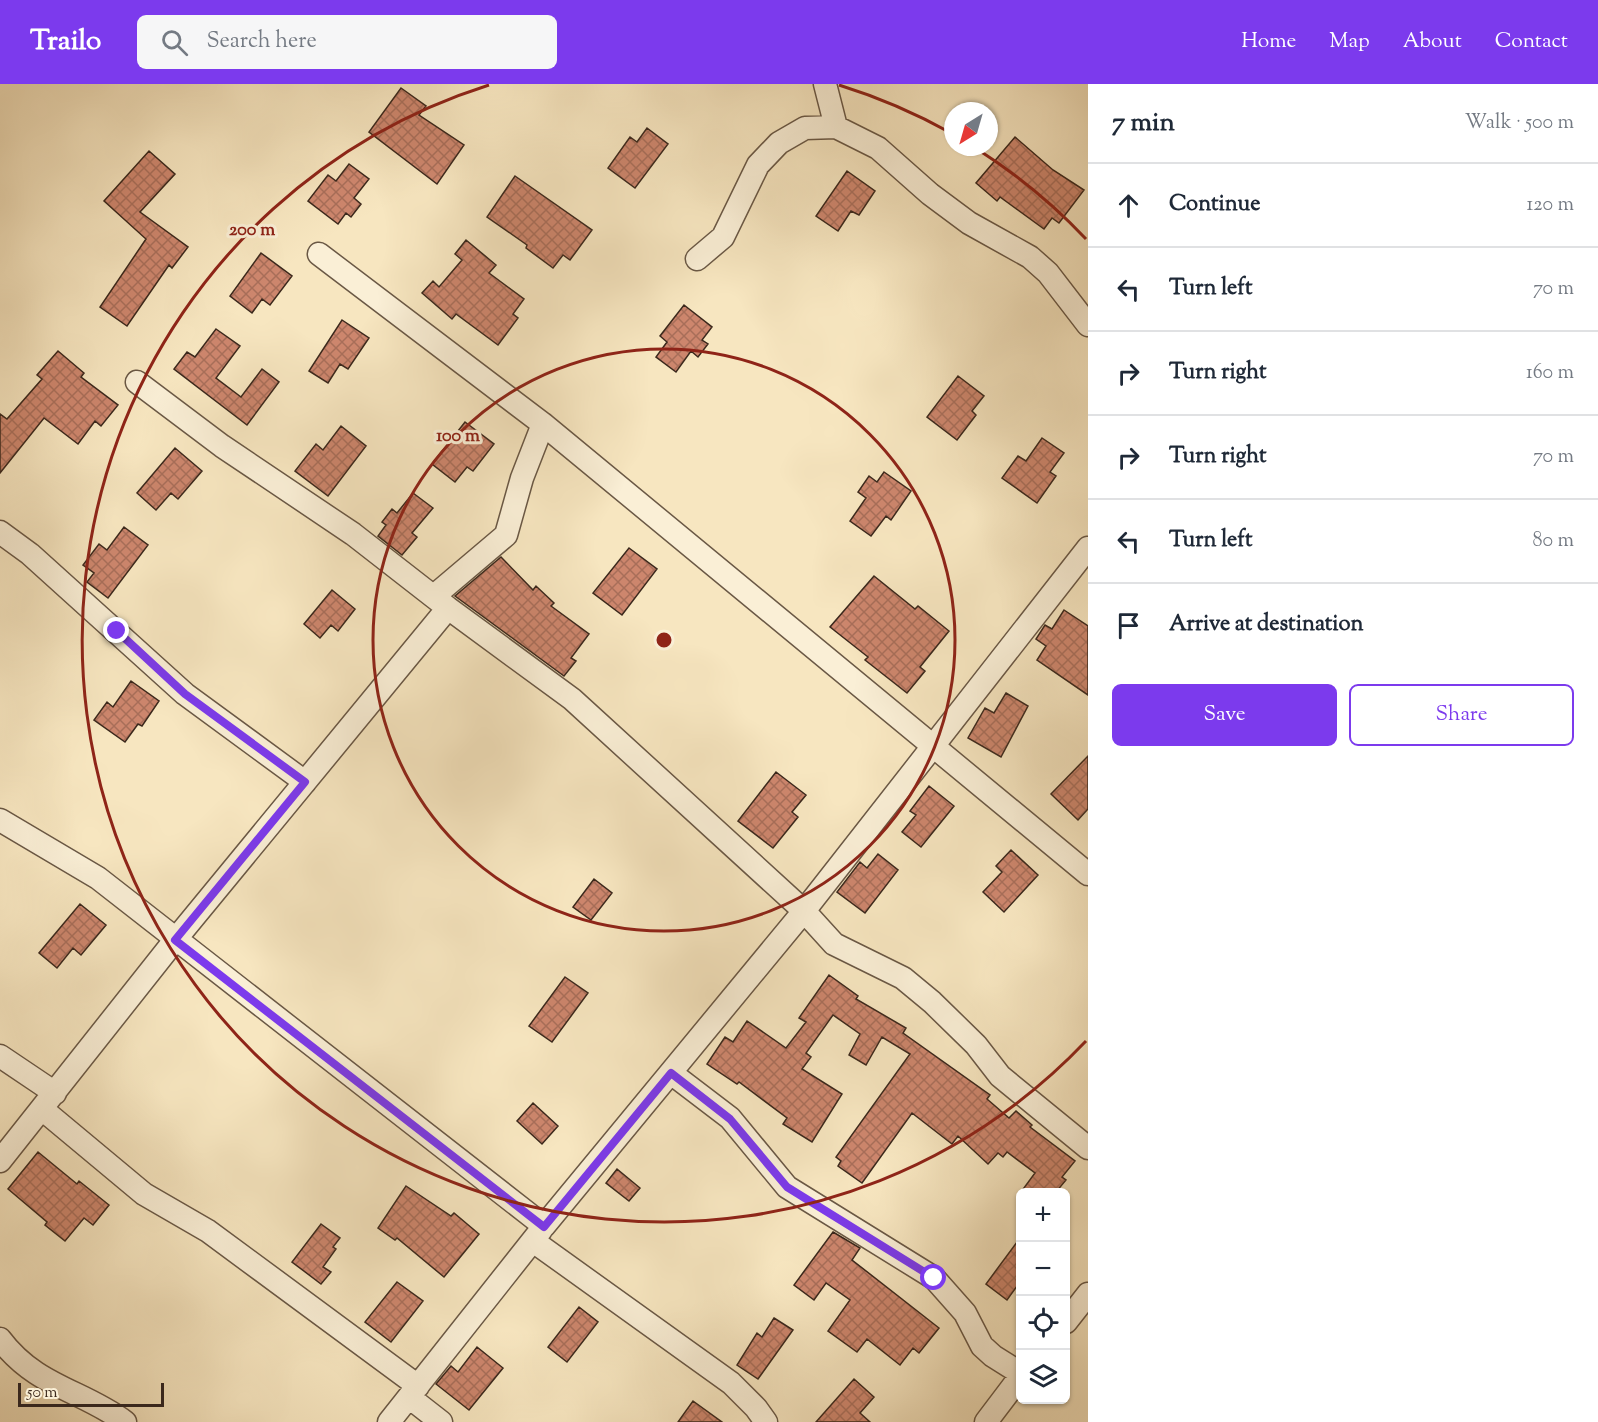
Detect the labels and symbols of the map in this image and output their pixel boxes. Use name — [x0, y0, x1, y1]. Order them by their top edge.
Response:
north arrow — [944, 102, 998, 156]
text: 200 m — [229, 218, 275, 244]
text: 100 m — [436, 424, 480, 450]
route end — [103, 617, 129, 643]
centre of rings — [654, 630, 674, 650]
route start — [920, 1264, 946, 1290]
scale bar — [18, 1380, 164, 1408]

